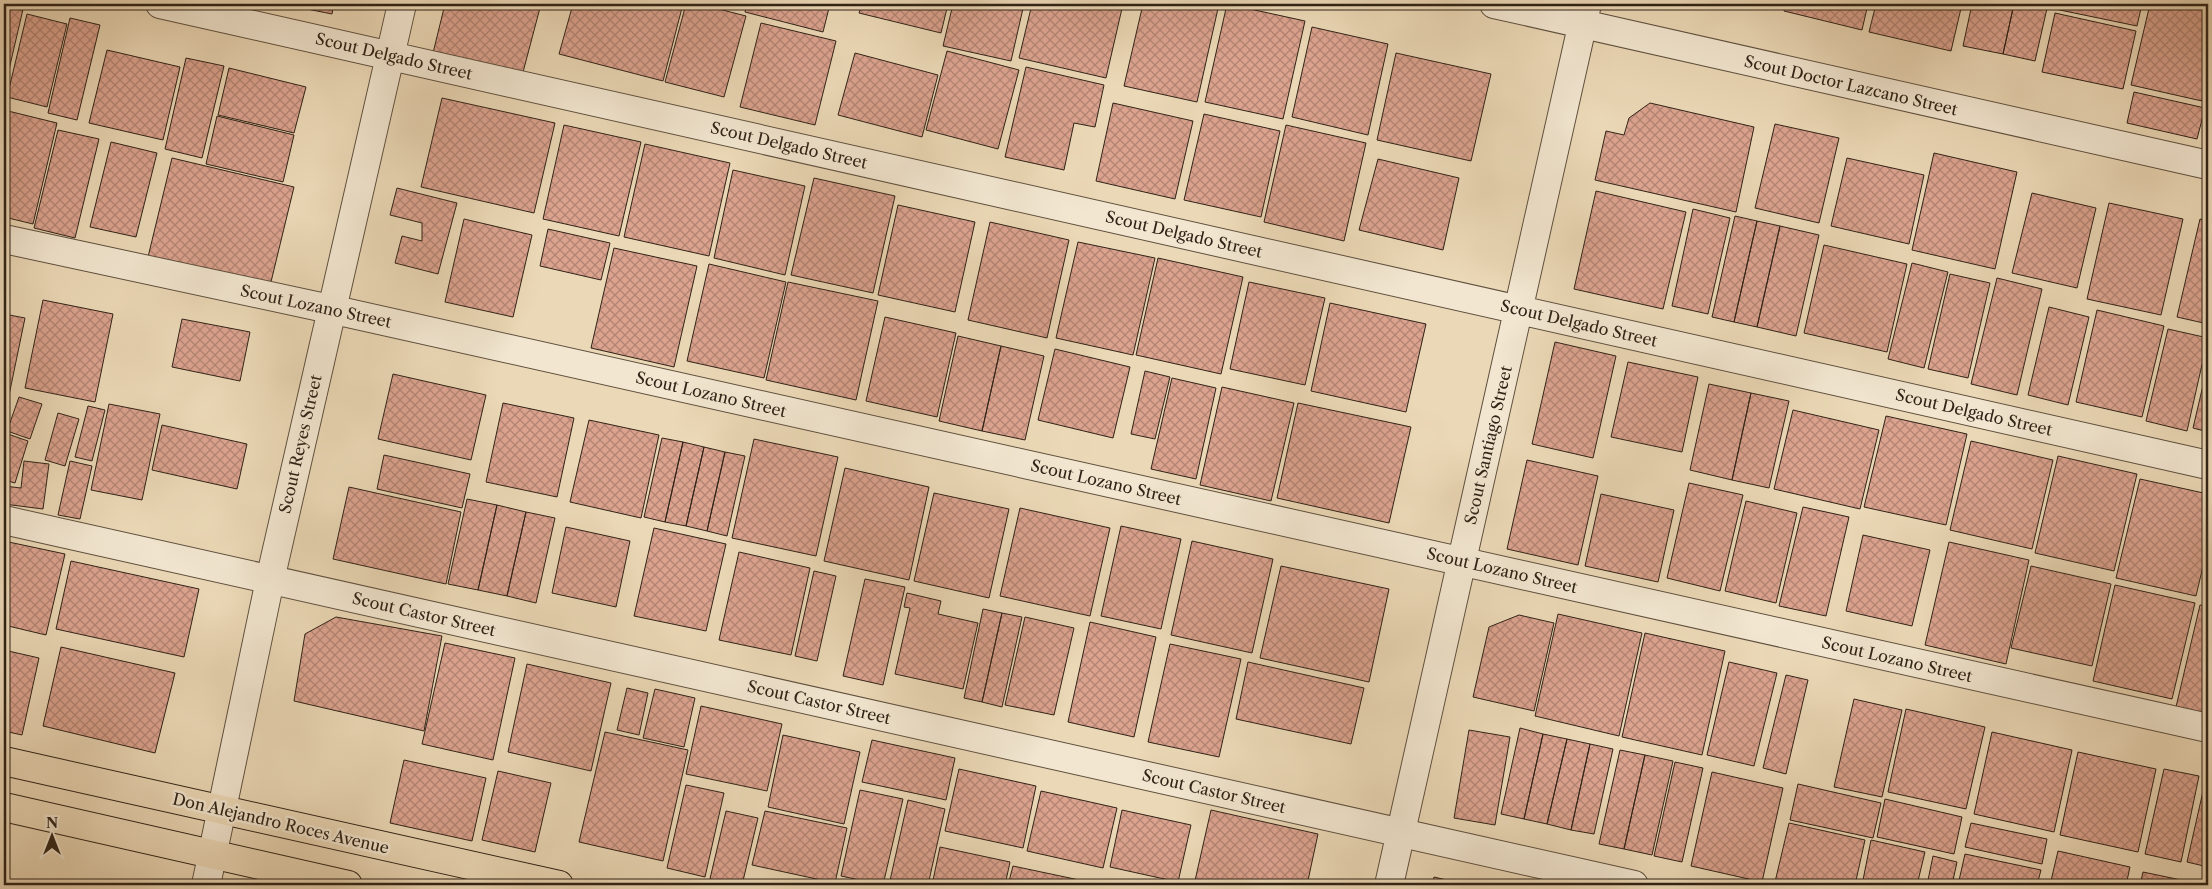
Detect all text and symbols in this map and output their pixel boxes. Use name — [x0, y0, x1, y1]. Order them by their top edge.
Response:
street label: Scout Delgado Street — [314, 28, 475, 84]
street label: Scout Doctor Lazcano Street — [1742, 51, 1960, 119]
street label: Scout Delgado Street — [709, 117, 870, 173]
street label: Scout Delgado Street — [1104, 206, 1265, 262]
street label: Scout Lozano Street — [239, 280, 394, 332]
street label: Scout Delgado Street — [1499, 295, 1660, 351]
street label: Scout Santiago Street — [1460, 363, 1516, 526]
street label: Scout Lozano Street — [634, 367, 789, 421]
street label: Scout Reyes Street — [274, 372, 326, 515]
street label: Scout Delgado Street — [1894, 384, 2055, 440]
street label: Scout Lozano Street — [1029, 455, 1184, 509]
street label: Scout Lozano Street — [1425, 543, 1580, 597]
street label: Scout Castor Street — [350, 588, 498, 640]
street label: Scout Lozano Street — [1820, 632, 1975, 686]
street label: Scout Castor Street — [745, 676, 893, 728]
street label: Scout Castor Street — [1140, 765, 1288, 817]
street label: Don Alejandro Roces Avenue — [171, 788, 391, 858]
north arrow — [28, 812, 78, 862]
text: N — [46, 814, 58, 832]

